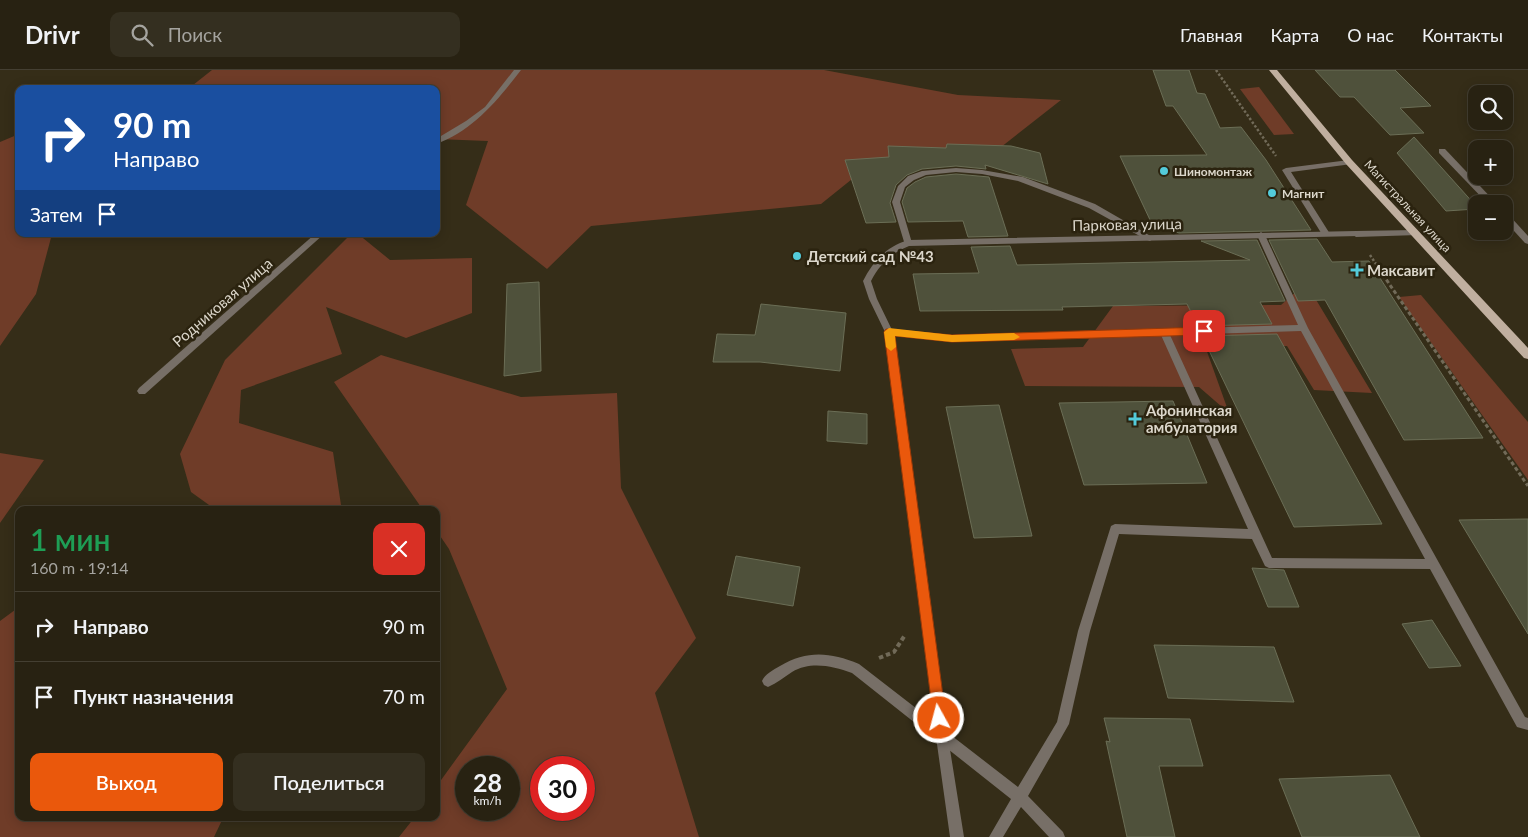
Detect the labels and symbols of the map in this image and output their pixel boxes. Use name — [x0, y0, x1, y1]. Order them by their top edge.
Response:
street label: Магистральная улица — [1361, 157, 1455, 255]
place label: Шиномонтаж — [1174, 164, 1252, 179]
marker: Шиномонтаж — [1158, 165, 1170, 177]
place label: Магнит — [1282, 186, 1325, 201]
marker: Магнит — [1266, 187, 1278, 199]
street label: Парковая улица — [1072, 214, 1182, 234]
place label: Детский сад №43 — [807, 247, 934, 265]
marker: Детский сад №43 — [791, 250, 803, 262]
street label: Родниковая улица — [168, 254, 276, 350]
place label: Максавит — [1367, 261, 1436, 279]
marker: Максавит — [1351, 264, 1363, 276]
pin — [1183, 310, 1225, 352]
place label: Афонинская амбулатория — [1145, 401, 1237, 436]
marker: Афонинская амбулатория — [1128, 412, 1142, 426]
position arrow — [912, 691, 964, 743]
speed limit sign: 30 — [530, 756, 595, 821]

